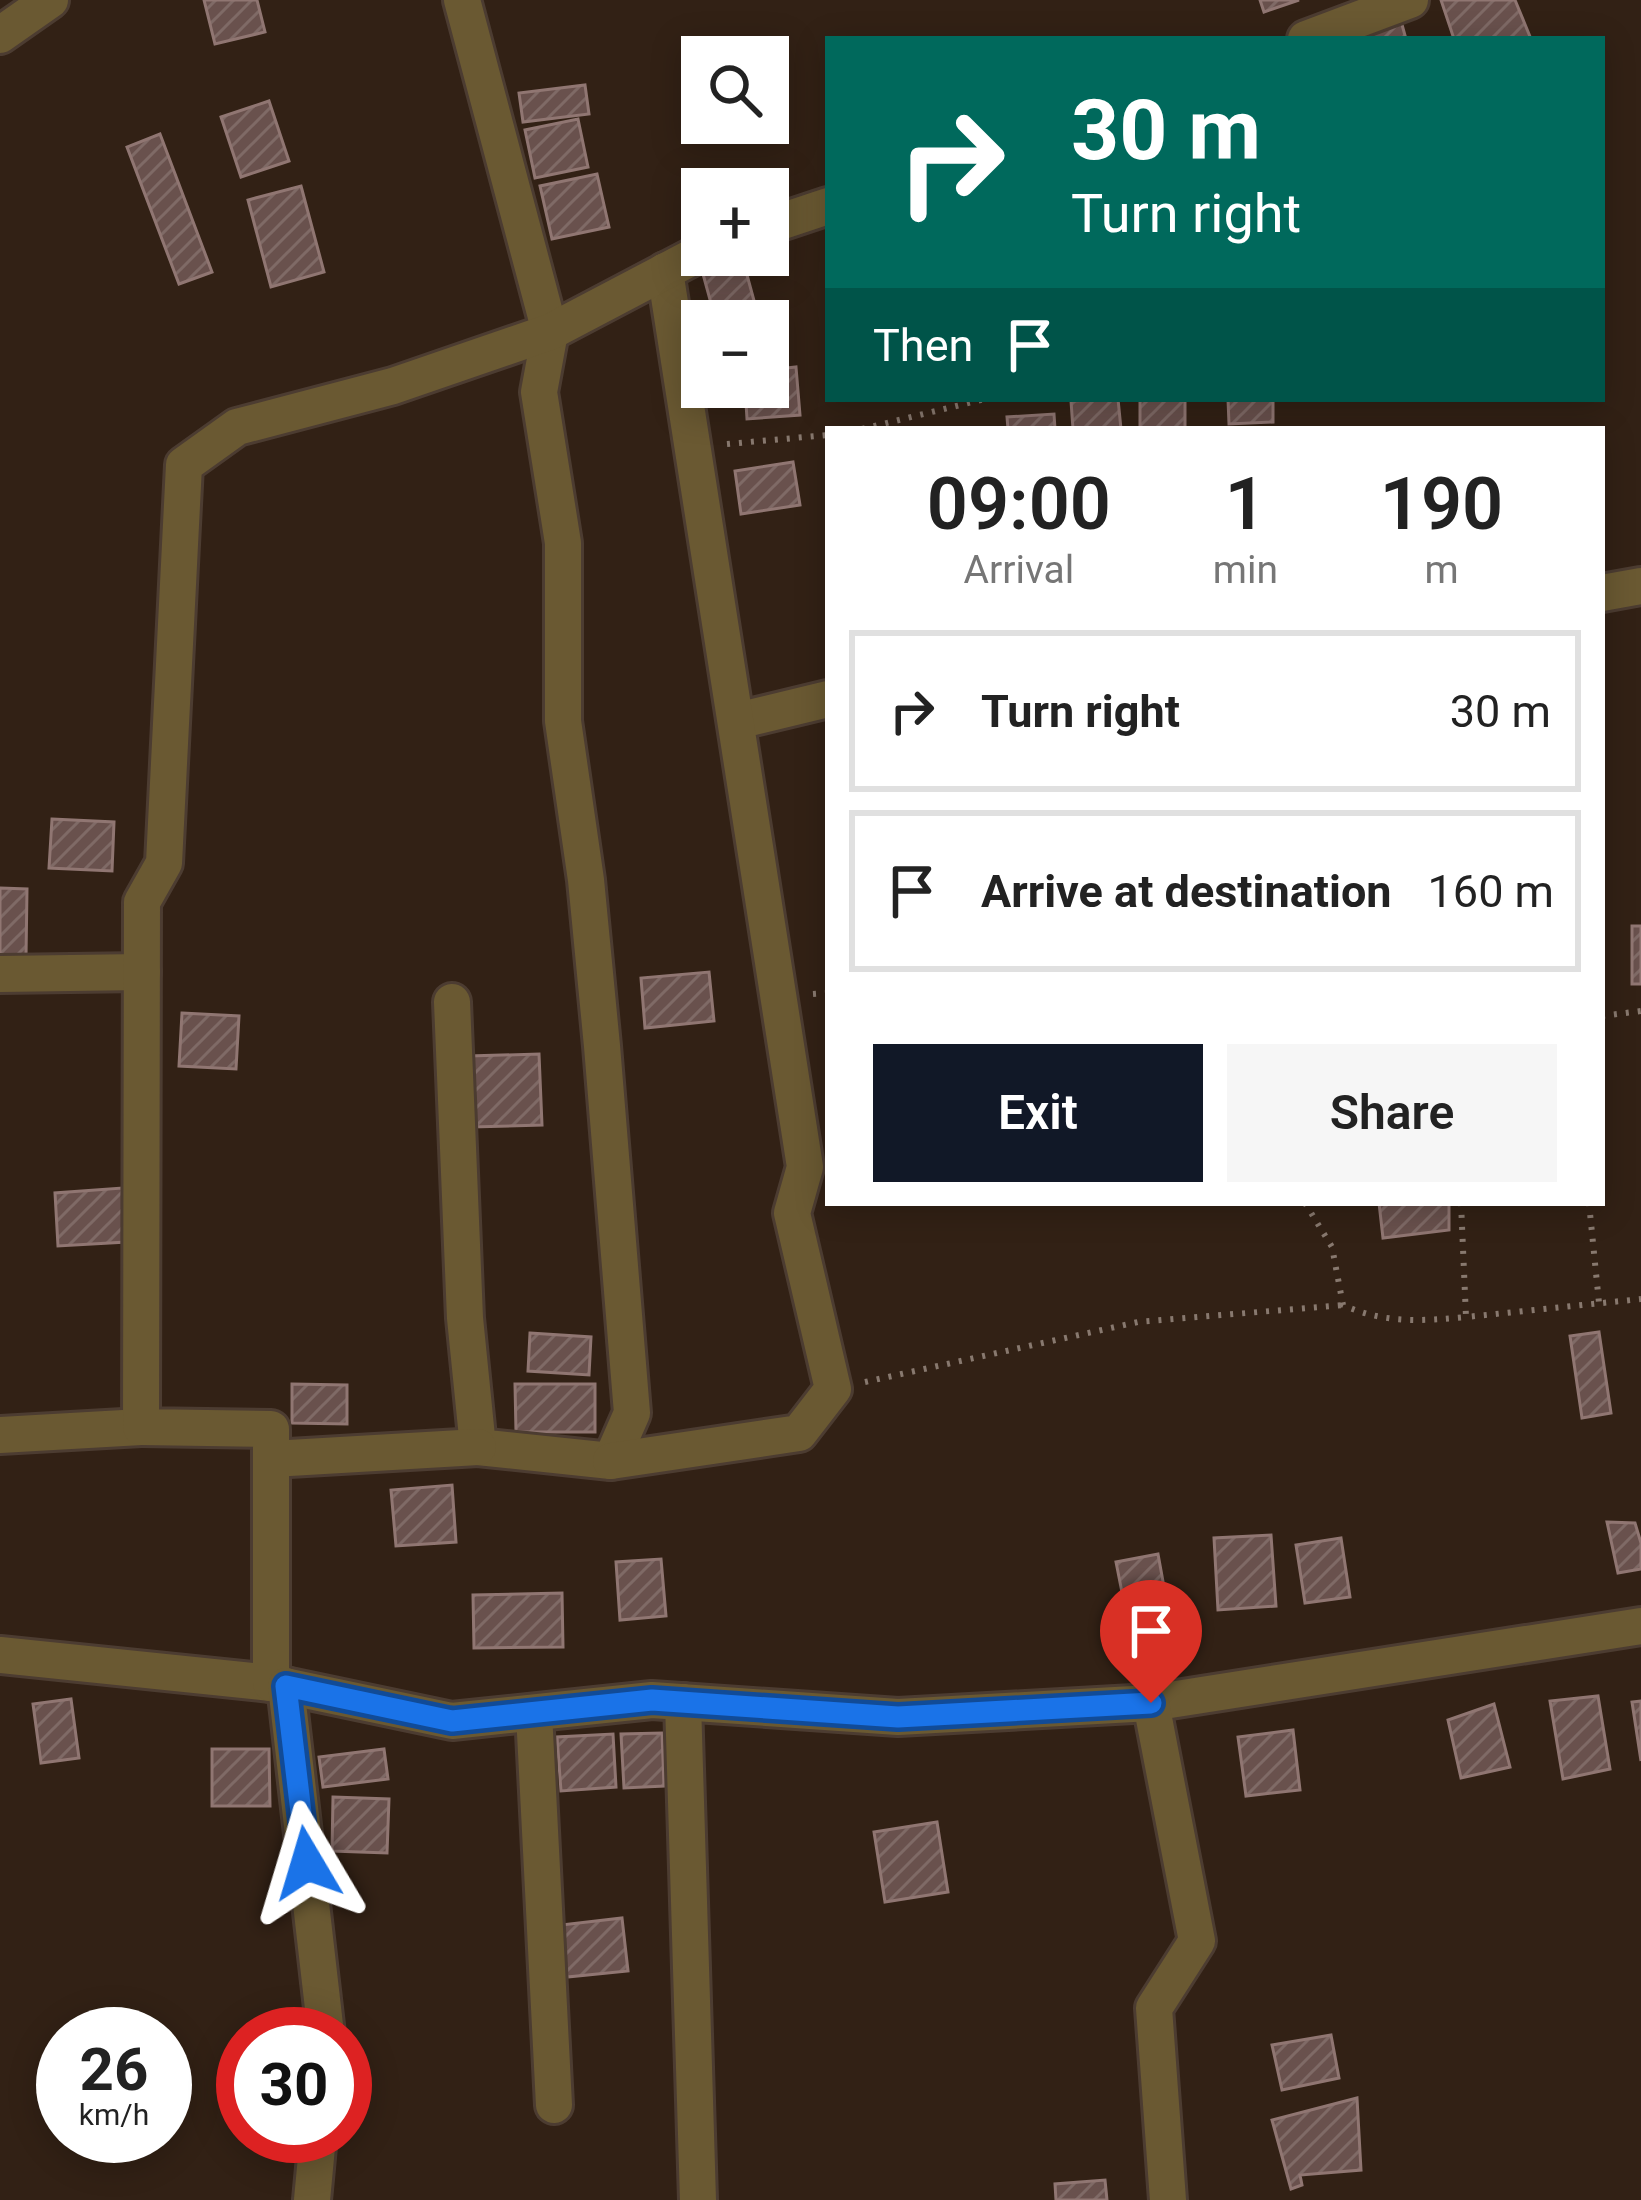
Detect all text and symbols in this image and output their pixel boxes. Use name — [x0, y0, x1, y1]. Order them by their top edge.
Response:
map controls — [681, 36, 789, 408]
button: search — [681, 36, 789, 144]
text: 30 m — [1071, 81, 1261, 180]
icon: right — [873, 84, 1029, 240]
button: + — [681, 168, 789, 276]
text: Turn right — [1071, 182, 1301, 245]
button: − — [681, 300, 789, 408]
icon: arrive — [997, 312, 1063, 378]
text: Then — [873, 319, 973, 372]
text: 09:00 — [927, 462, 1111, 547]
text: 1 — [1225, 462, 1266, 547]
text: 190 — [1380, 462, 1503, 547]
text: Arrival — [964, 547, 1074, 593]
text: min — [1213, 547, 1278, 593]
text: m — [1424, 547, 1459, 593]
icon: right — [879, 678, 945, 744]
text: Turn right — [981, 685, 1180, 738]
text: 30 m — [1450, 685, 1551, 738]
icon: arrive — [879, 858, 945, 924]
text: Arrive at destination — [981, 865, 1392, 918]
text: 160 m — [1428, 865, 1554, 918]
button: Exit — [873, 1044, 1203, 1182]
button: Share — [1227, 1044, 1557, 1182]
pin — [1100, 1580, 1202, 1703]
icon: arrive — [1118, 1598, 1184, 1664]
position arrow — [244, 1800, 370, 1926]
speed limit sign: 30 — [216, 2007, 372, 2163]
text: 26 — [80, 2034, 148, 2105]
text: km/h — [79, 2097, 149, 2132]

